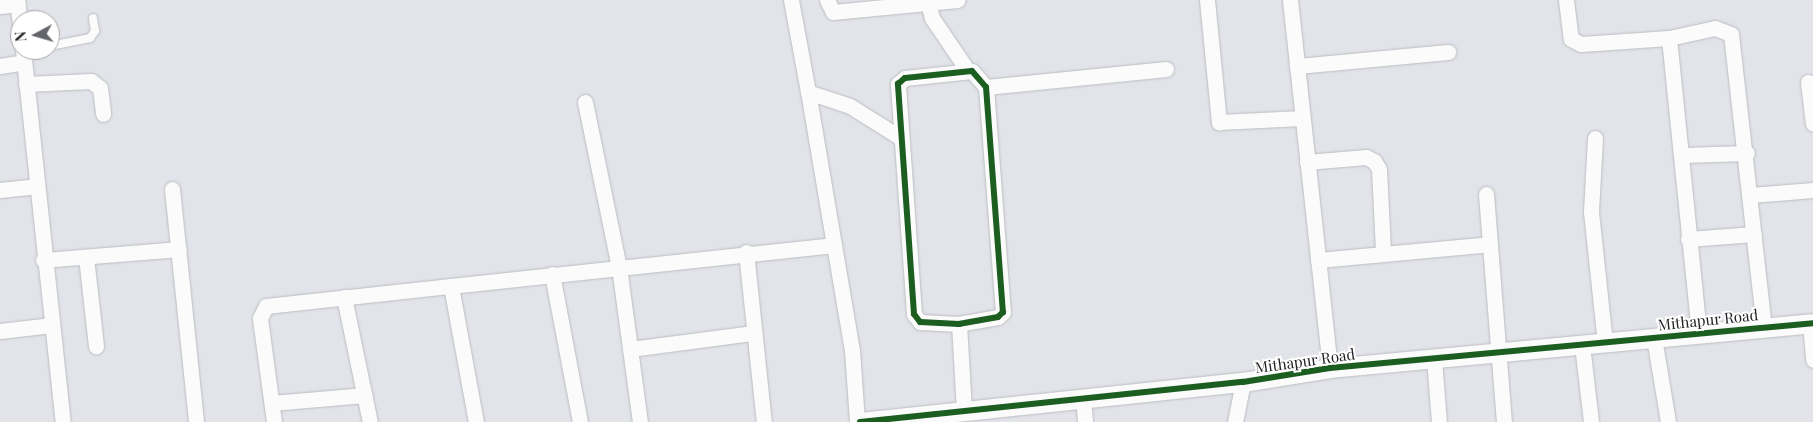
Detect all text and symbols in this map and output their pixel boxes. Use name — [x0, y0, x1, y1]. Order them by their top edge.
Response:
north arrow — [10, 10, 60, 60]
text: N — [11, 31, 31, 43]
street label: Mithapur Road — [1657, 306, 1759, 334]
street label: Mithapur Road — [1254, 345, 1356, 377]

